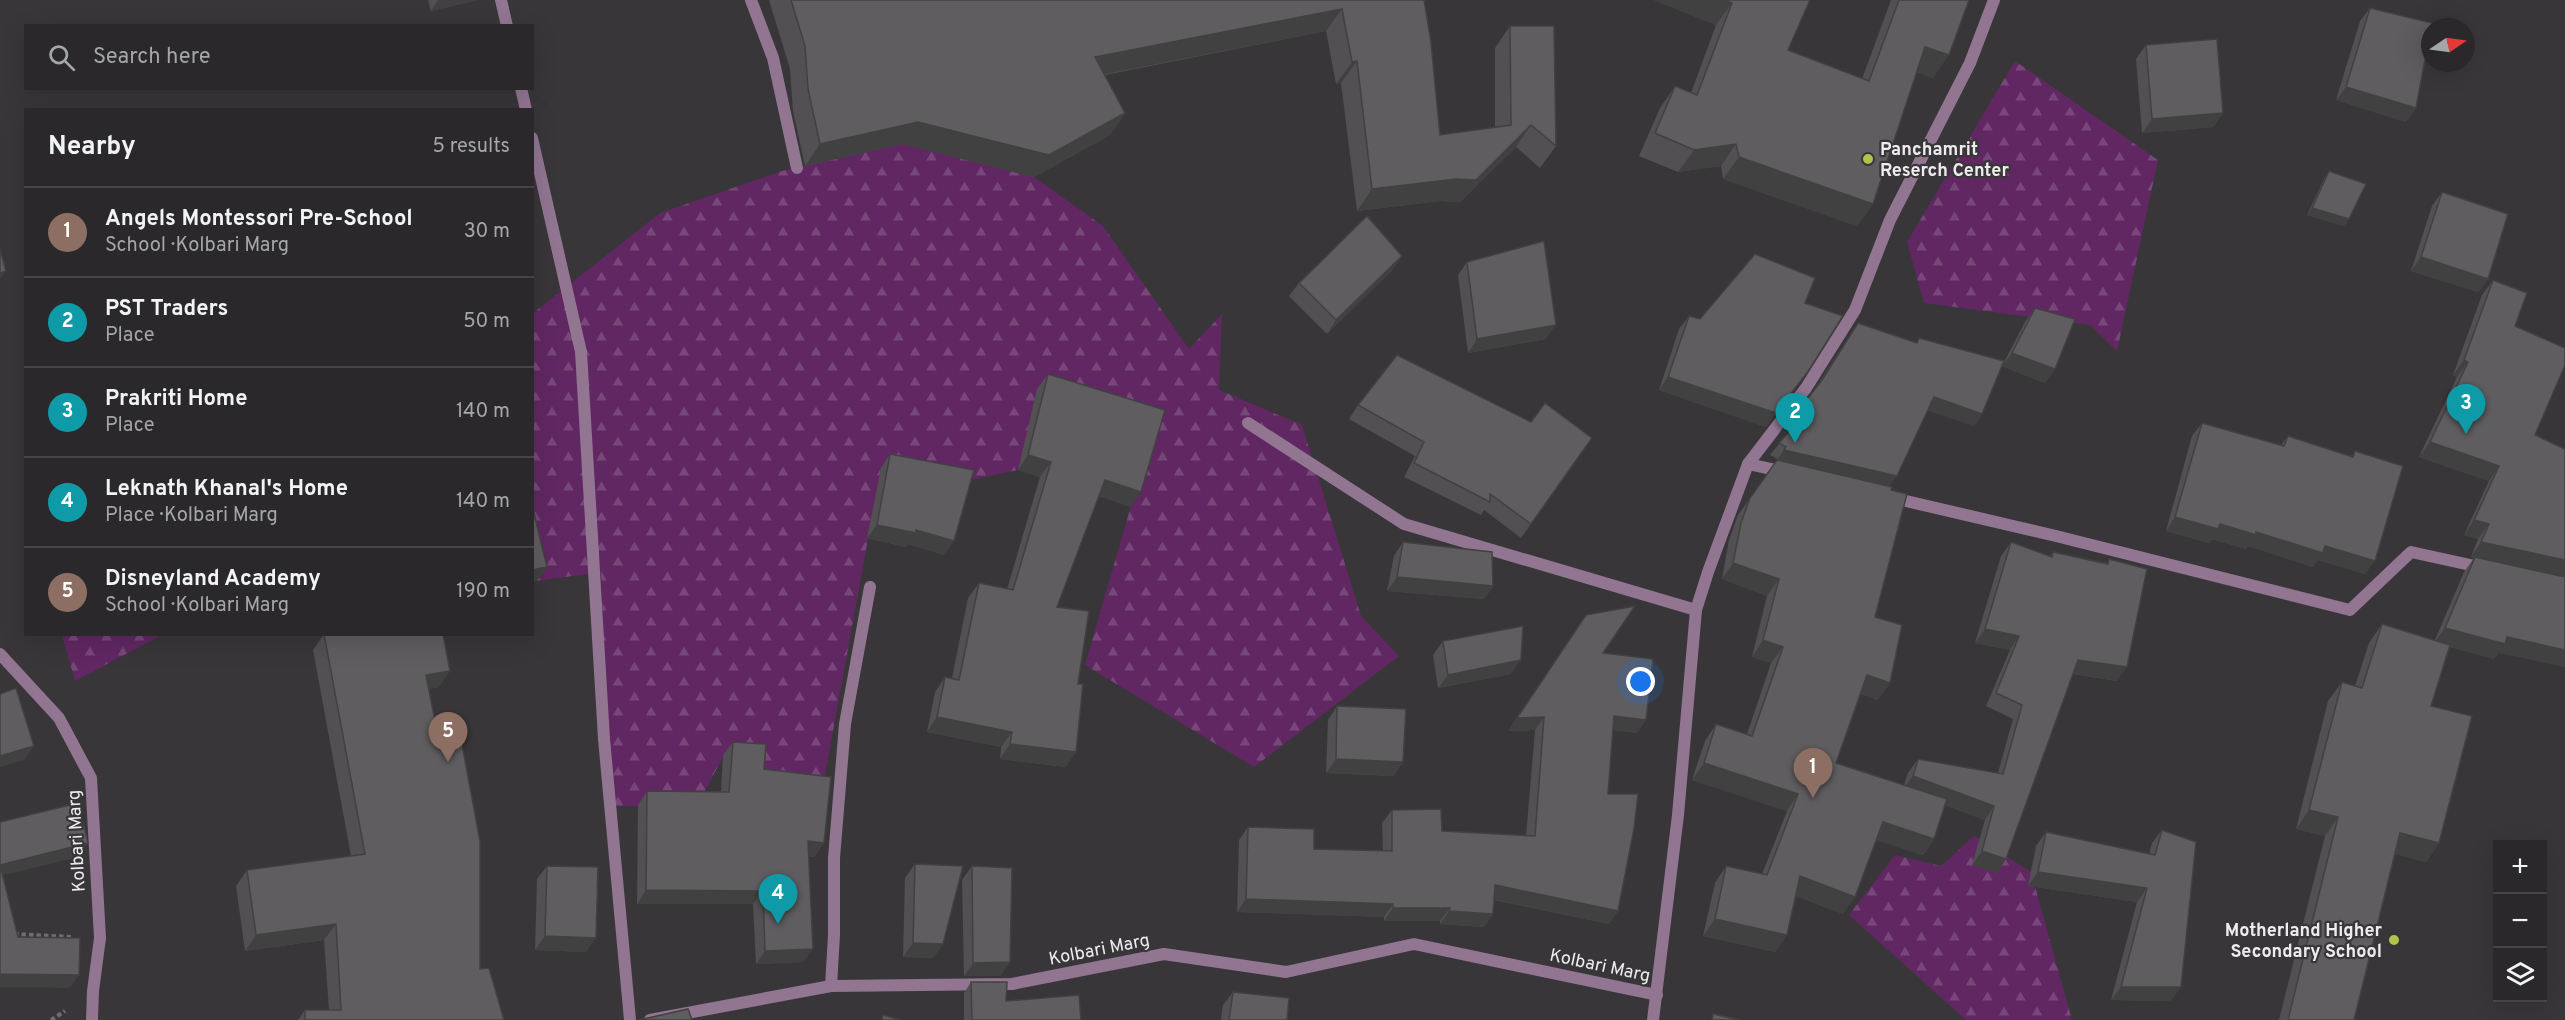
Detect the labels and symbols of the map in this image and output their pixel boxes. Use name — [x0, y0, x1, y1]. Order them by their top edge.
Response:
north arrow — [2421, 18, 2475, 72]
place label: Panchamrit Reserch Center — [1880, 139, 2009, 183]
marker: Panchamrit Reserch Center — [1861, 152, 1875, 166]
pin: 3 — [2446, 384, 2486, 434]
pin: 2 — [1776, 394, 1814, 443]
your location — [1626, 667, 1655, 696]
pin: 5 — [428, 712, 468, 762]
pin: 1 — [1794, 748, 1832, 798]
street label: Kolbari Marg — [63, 789, 92, 893]
pin: 4 — [758, 874, 798, 924]
place label: Motherland Higher Secondary School — [2225, 920, 2382, 964]
street label: Kolbari Marg — [1047, 929, 1152, 972]
marker: Motherland Higher Secondary School — [2387, 933, 2401, 947]
street label: Kolbari Marg — [1547, 945, 1652, 988]

